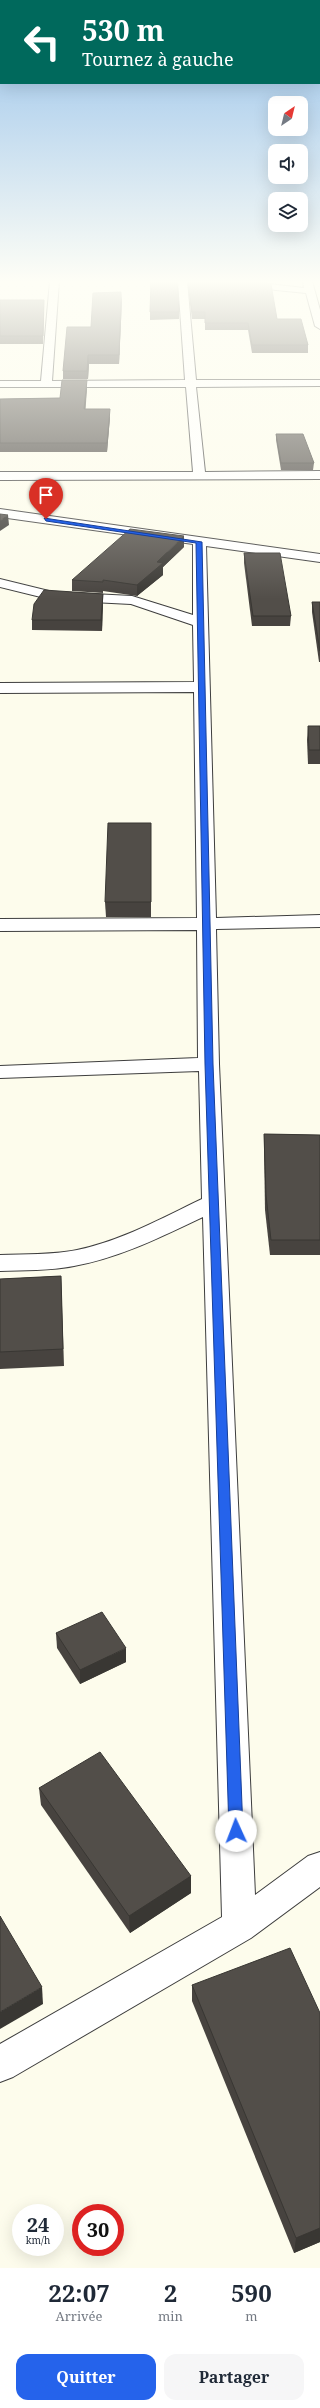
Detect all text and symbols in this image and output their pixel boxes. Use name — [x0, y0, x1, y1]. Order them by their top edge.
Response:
text: 530 m — [82, 11, 164, 49]
icon: left — [16, 16, 68, 68]
text: Tournez à gauche — [82, 47, 234, 71]
north arrow — [268, 96, 308, 136]
map controls — [268, 96, 308, 232]
button: sound — [268, 144, 308, 184]
button: layers — [268, 192, 308, 232]
pin — [29, 478, 63, 519]
icon: arrive — [35, 484, 57, 506]
position arrow — [215, 1810, 257, 1852]
speed limit sign: 30 — [72, 2204, 124, 2256]
text: 24 — [27, 2211, 49, 2238]
text: km/h — [26, 2233, 50, 2247]
text: 22:07 — [48, 2276, 110, 2309]
text: 2 — [164, 2276, 177, 2309]
text: 590 — [231, 2276, 272, 2309]
text: Arrivée — [55, 2307, 103, 2325]
text: min — [158, 2307, 183, 2325]
text: m — [245, 2307, 258, 2325]
button: Quitter — [16, 2354, 156, 2400]
button: Partager — [164, 2354, 304, 2400]

